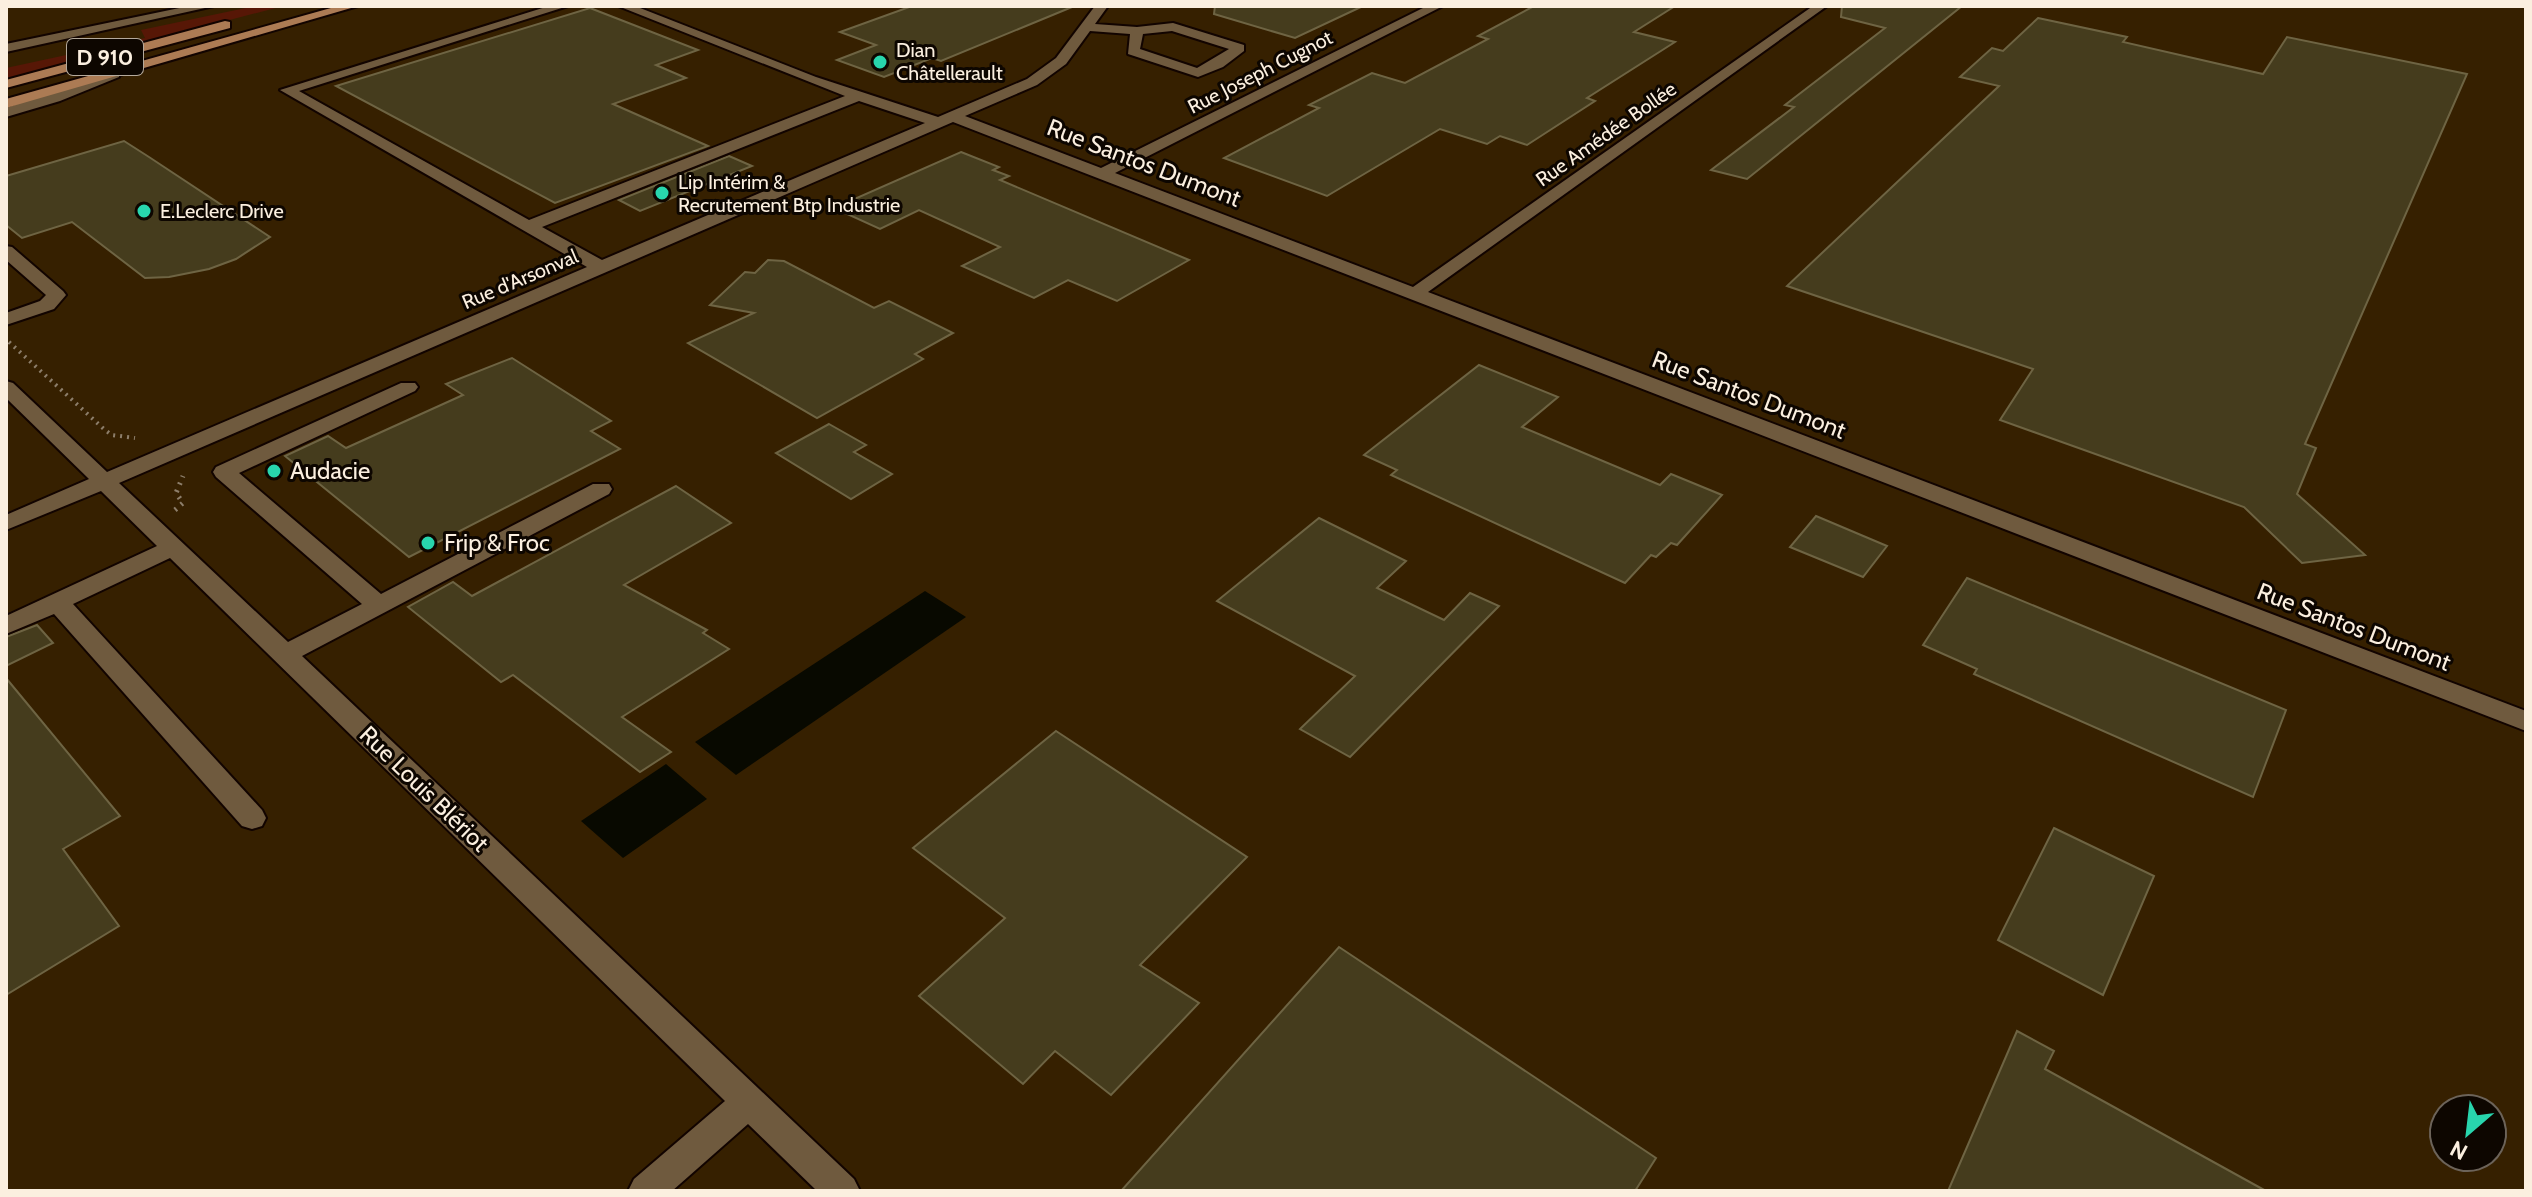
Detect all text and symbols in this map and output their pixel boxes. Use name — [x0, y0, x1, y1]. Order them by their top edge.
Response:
street label: Rue Joseph Cugnot — [1184, 25, 1337, 119]
place label: Dian Châtellerault — [896, 38, 1003, 85]
road number: D 910 — [67, 39, 143, 75]
marker: Dian Châtellerault — [871, 53, 889, 71]
street label: Rue Amédée Bollée — [1531, 77, 1681, 191]
street label: Rue Santos Dumont — [1043, 112, 1245, 213]
place label: Lip Intérim & Recrutement Btp Industrie — [678, 170, 900, 217]
marker: Lip Intérim & Recrutement Btp Industrie — [653, 184, 671, 202]
place label: E.Leclerc Drive — [160, 199, 284, 223]
marker: E.Leclerc Drive — [135, 202, 153, 220]
street label: Rue d'Arsonval — [458, 244, 582, 314]
street label: Rue Santos Dumont — [1648, 344, 1850, 445]
place label: Audacie — [290, 456, 370, 485]
marker: Audacie — [265, 462, 283, 480]
place label: Frip & Froc — [444, 528, 550, 557]
marker: Frip & Froc — [419, 534, 437, 552]
street label: Rue Santos Dumont — [2253, 576, 2455, 677]
street label: Rue Louis Blériot — [354, 720, 495, 858]
north arrow — [2428, 1093, 2508, 1173]
text: N — [2446, 1135, 2472, 1166]

